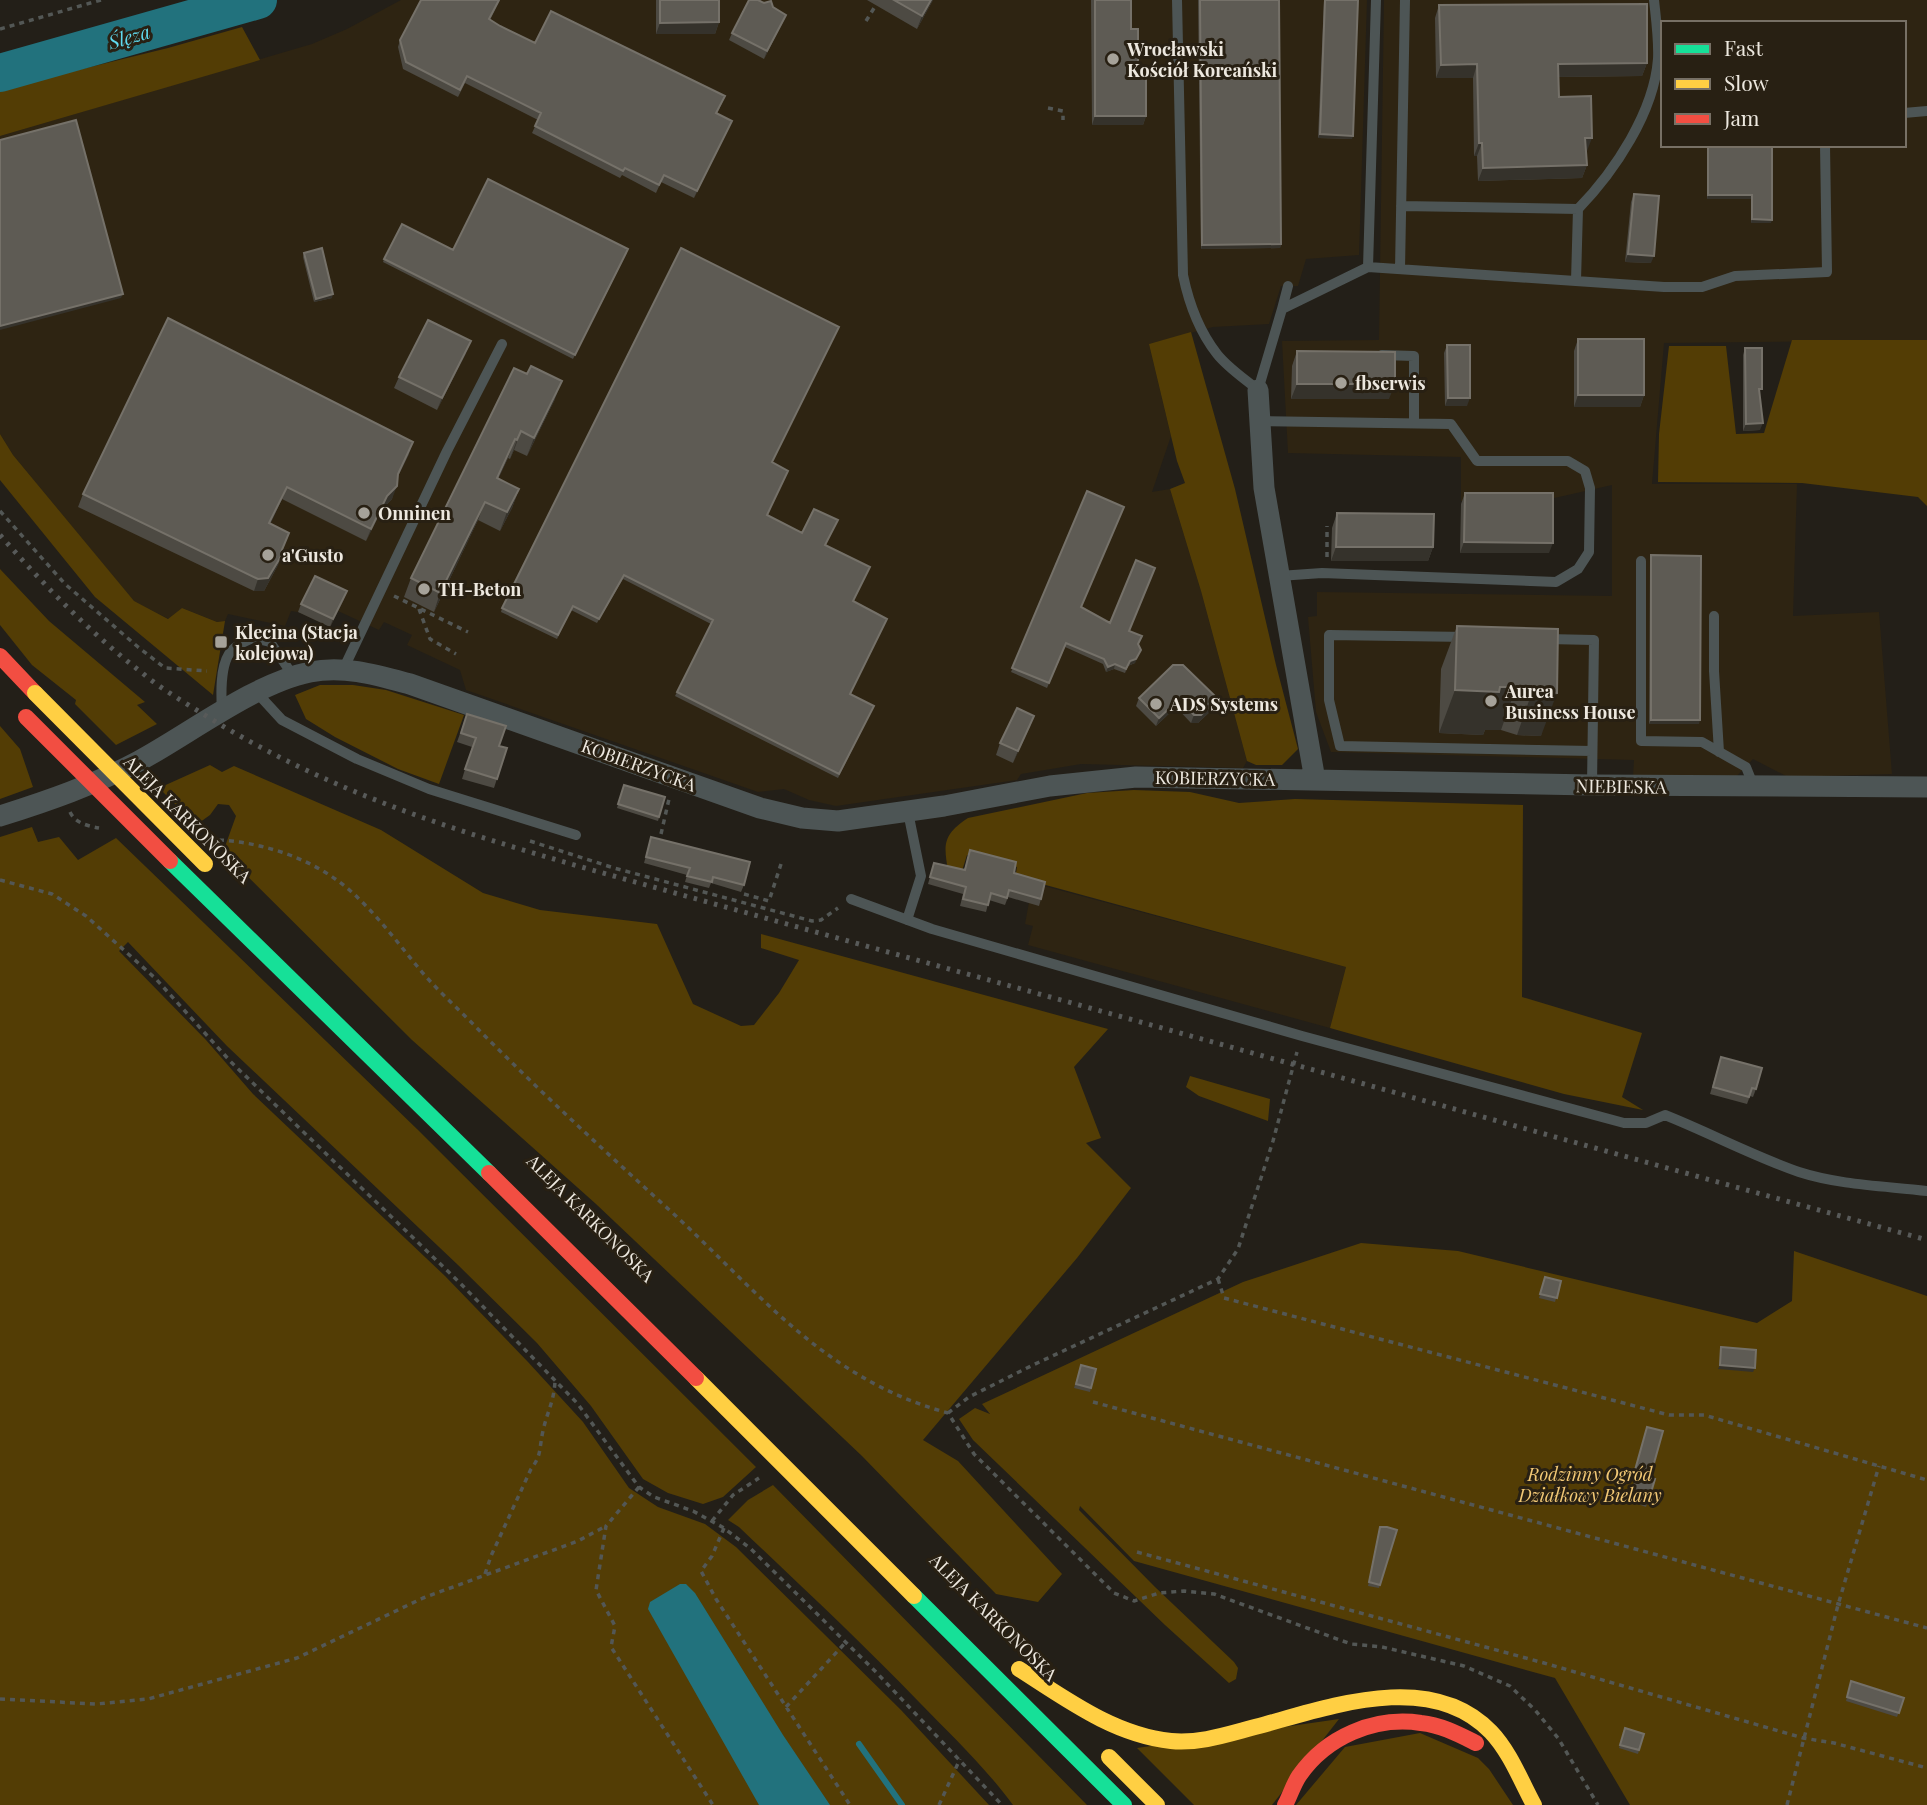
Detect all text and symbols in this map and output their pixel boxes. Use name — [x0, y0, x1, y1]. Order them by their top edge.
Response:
water label: Ślęza — [104, 18, 153, 55]
legend — [1661, 21, 1906, 147]
text: Fast — [1724, 33, 1763, 61]
place label: Wrocławski Kościół Koreański — [1126, 37, 1278, 82]
marker: Wrocławski Kościół Koreański — [1105, 51, 1121, 67]
text: Slow — [1724, 68, 1769, 96]
text: Jam — [1723, 103, 1760, 131]
place label: fbserwis — [1355, 371, 1426, 395]
marker: fbserwis — [1333, 375, 1349, 391]
place label: Onninen — [378, 501, 451, 525]
marker: Onninen — [356, 505, 372, 521]
place label: a'Gusto — [282, 543, 343, 567]
marker: a'Gusto — [260, 547, 276, 563]
place label: TH-Beton — [438, 577, 521, 601]
marker: TH-Beton — [416, 581, 432, 597]
place label: Klecina (Stacja kolejowa) — [235, 620, 359, 665]
marker: Klecina (Stacja kolejowa) — [213, 634, 229, 650]
place label: Aurea Business House — [1504, 679, 1635, 724]
place label: ADS Systems — [1169, 692, 1278, 716]
marker: Aurea Business House — [1483, 693, 1499, 709]
marker: ADS Systems — [1148, 696, 1164, 712]
street label: KOBIERZYCKA — [578, 733, 700, 797]
street label: ALEJA KARKONOSKA — [118, 749, 258, 889]
street label: KOBIERZYCKA — [1155, 765, 1276, 791]
street label: NIEBIESKA — [1575, 773, 1667, 799]
street label: ALEJA KARKONOSKA — [521, 1148, 661, 1288]
park label: Rodzinny Ogród Działkowy Bielany — [1517, 1462, 1662, 1507]
street label: ALEJA KARKONOSKA — [924, 1547, 1064, 1687]

